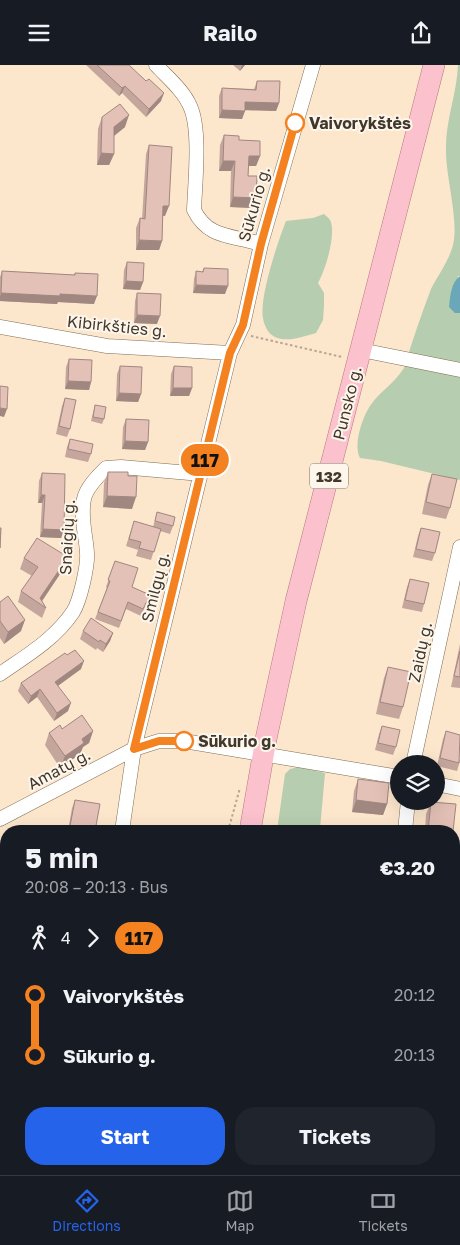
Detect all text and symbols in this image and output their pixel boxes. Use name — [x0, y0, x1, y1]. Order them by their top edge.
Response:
icon: menu — [25, 19, 53, 47]
text: Railo — [203, 19, 257, 46]
icon: share — [407, 19, 435, 47]
marker: Vaivorykštės — [285, 113, 305, 133]
place label: Vaivorykštės — [309, 113, 411, 133]
street label: Sūkurio g. — [234, 164, 274, 244]
street label: Kibirkšties g. — [66, 311, 168, 341]
street label: Punsko g. — [328, 364, 366, 442]
line badge: 117 — [176, 444, 234, 476]
text: 117 — [191, 449, 219, 471]
road number: 132 — [310, 463, 348, 489]
street label: Snaigių g. — [55, 499, 79, 575]
street label: Smilgų g. — [137, 550, 173, 624]
street label: Zaidų g. — [404, 620, 436, 684]
marker: Sūkurio g. — [174, 731, 194, 751]
place label: Sūkurio g. — [198, 731, 276, 751]
street label: Amatų g. — [24, 744, 94, 794]
map controls — [390, 755, 445, 810]
button: layers — [390, 755, 445, 810]
text: 5 min — [25, 841, 98, 874]
text: €3.20 — [380, 856, 435, 879]
text: 20:08 – 20:13 · Bus — [25, 877, 168, 897]
icon: walk — [25, 924, 53, 952]
icon: forward — [79, 924, 107, 952]
text: 117 — [125, 927, 153, 949]
text: 4 — [61, 928, 71, 948]
text: Vaivorykštės — [63, 984, 184, 1007]
text: 20:12 — [394, 985, 435, 1005]
text: Sūkurio g. — [63, 1044, 156, 1067]
text: 20:13 — [394, 1045, 435, 1065]
button: Start — [25, 1107, 225, 1165]
button: Tickets — [235, 1107, 435, 1165]
tab: Directions — [52, 1187, 121, 1234]
tab: Map — [225, 1187, 254, 1234]
tab: Tickets — [359, 1187, 408, 1234]

